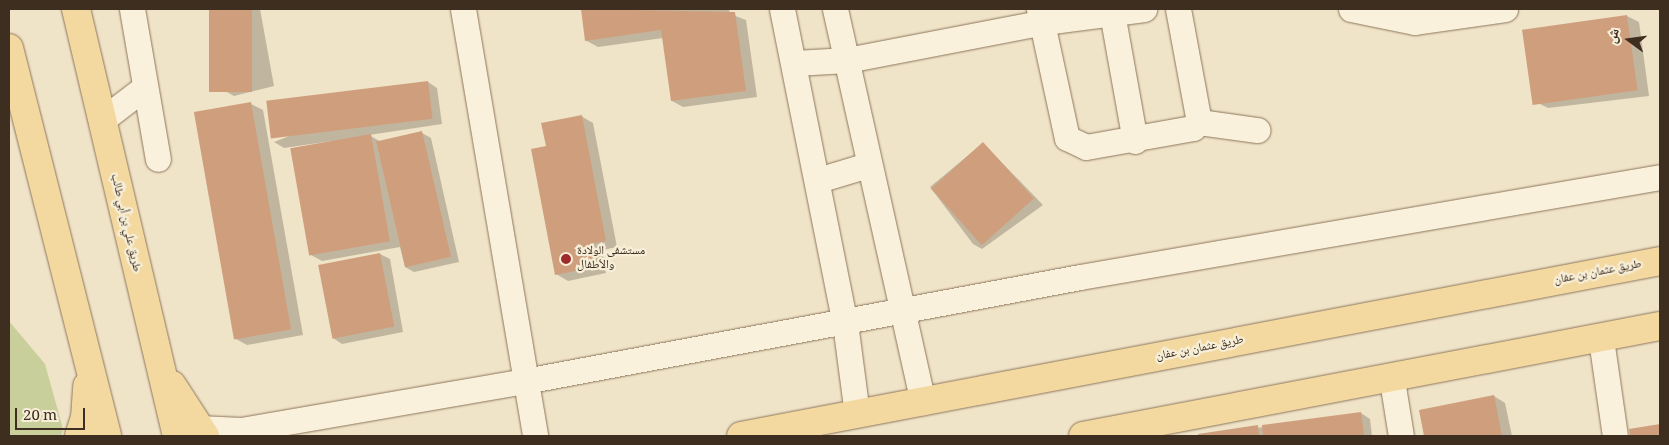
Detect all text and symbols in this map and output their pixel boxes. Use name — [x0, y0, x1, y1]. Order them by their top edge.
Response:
north arrow — [1604, 15, 1654, 65]
text: ش — [1601, 26, 1628, 46]
street label: طريق علي بن أبي طالب — [107, 172, 143, 274]
place label: مستشفى الولادة والأطفال — [577, 245, 645, 273]
marker: مستشفى الولادة والأطفال — [559, 252, 573, 266]
street label: طريق عثمان بن عفان — [1553, 257, 1643, 289]
street label: طريق عثمان بن عفان — [1155, 333, 1245, 365]
scale bar — [18, 398, 88, 430]
text: 20 m — [23, 404, 57, 430]

